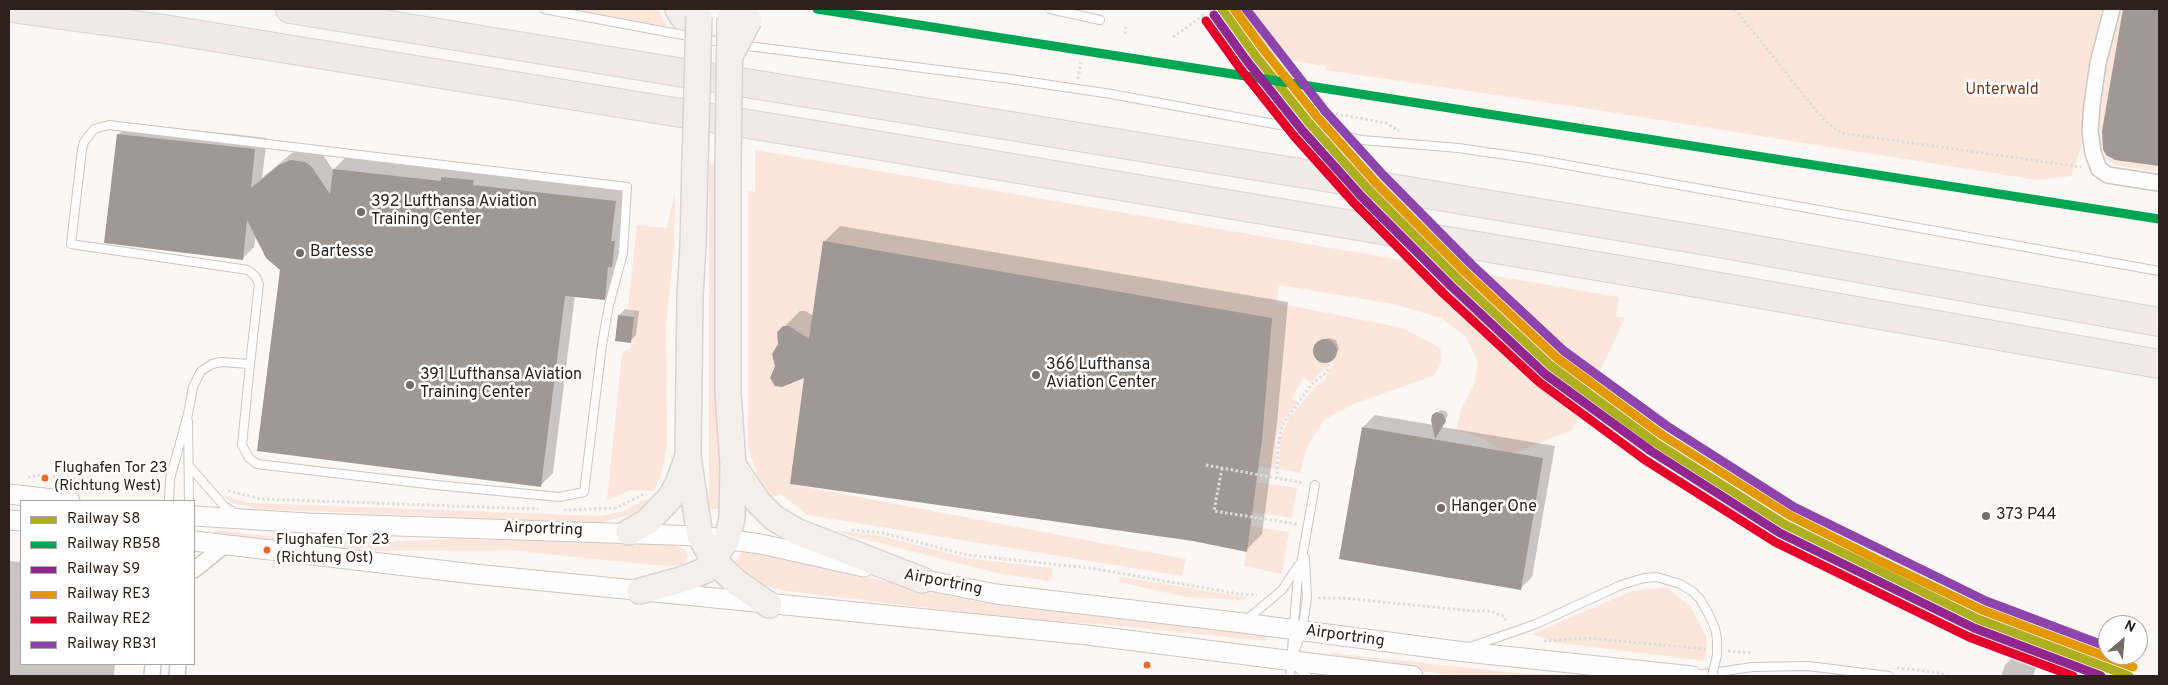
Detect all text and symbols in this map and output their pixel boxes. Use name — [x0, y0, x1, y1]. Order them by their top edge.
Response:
park label: Unterwald — [1965, 81, 2039, 101]
place label: 392 Lufthansa Aviation Training Center — [371, 193, 537, 231]
marker: 392 Lufthansa Aviation Training Center — [355, 206, 367, 218]
place label: Bartesse — [310, 243, 374, 263]
marker: Bartesse — [294, 247, 306, 259]
place label: 366 Lufthansa Aviation Center — [1046, 356, 1157, 394]
place label: 391 Lufthansa Aviation Training Center — [420, 366, 582, 404]
marker: 366 Lufthansa Aviation Center — [1030, 369, 1042, 381]
marker: 391 Lufthansa Aviation Training Center — [404, 379, 416, 391]
place label: Flughafen Tor 23 (Richtung West) — [54, 460, 168, 495]
marker: Flughafen Tor 23 (Richtung West) — [40, 473, 50, 483]
place label: Hanger One — [1451, 498, 1537, 518]
legend — [20, 500, 195, 665]
marker: Hanger One — [1435, 502, 1447, 514]
place label: 373 P44 — [1996, 506, 2056, 526]
text: Railway S8 — [67, 510, 141, 529]
marker: 373 P44 — [1980, 510, 1992, 522]
street label: Airportring — [503, 519, 583, 541]
place label: Flughafen Tor 23 (Richtung Ost) — [276, 532, 390, 567]
text: Railway RB58 — [67, 535, 161, 554]
marker: Flughafen Tor 23 (Richtung Ost) — [262, 545, 272, 555]
text: Railway S9 — [67, 560, 140, 579]
street label: Airportring — [902, 566, 984, 600]
text: Railway RE3 — [67, 585, 150, 604]
text: Railway RE2 — [67, 610, 151, 629]
north arrow — [2098, 615, 2148, 665]
text: N — [2121, 617, 2138, 637]
street label: Airportring — [1304, 622, 1386, 652]
text: Railway RB31 — [67, 635, 157, 654]
unlabelled marker — [1142, 660, 1152, 670]

